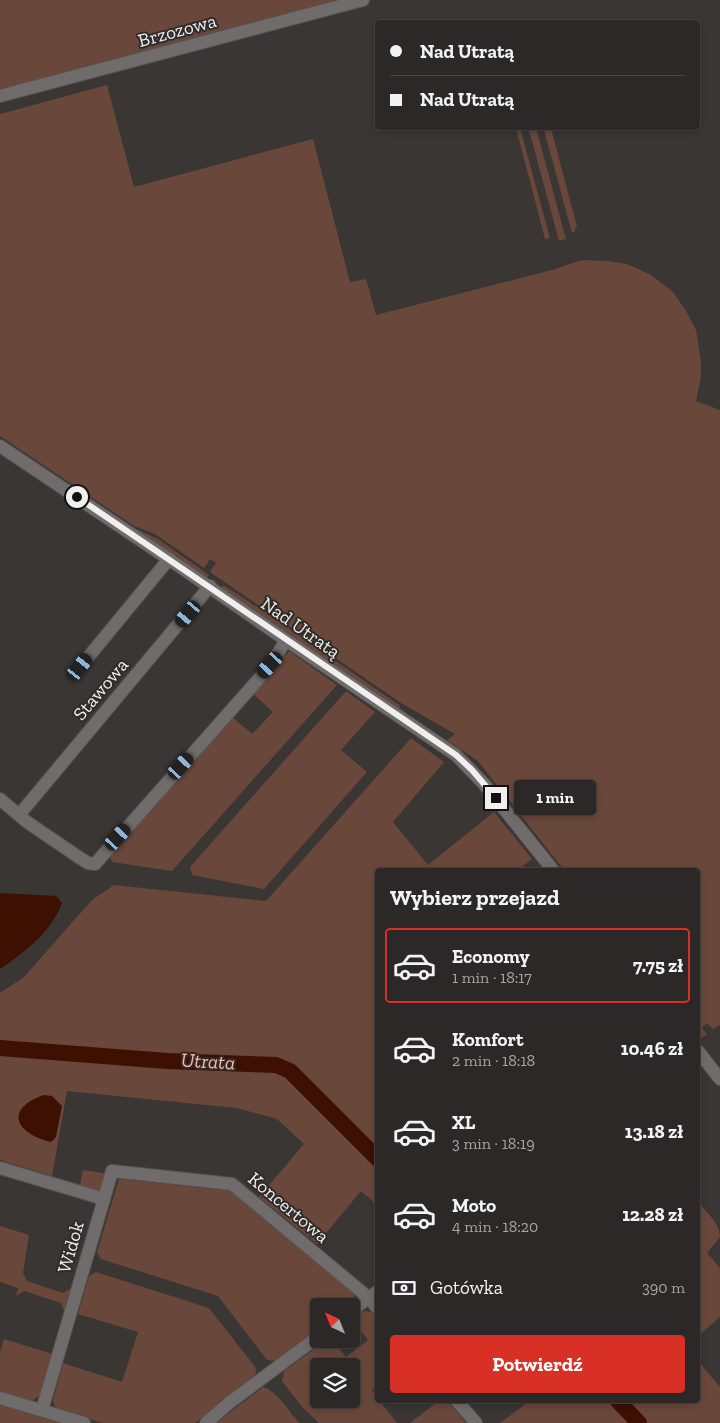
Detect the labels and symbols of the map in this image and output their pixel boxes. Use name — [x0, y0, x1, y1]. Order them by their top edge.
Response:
street label: Brzozowa — [135, 9, 219, 52]
route start — [66, 486, 88, 508]
street label: Nad Utratą — [257, 592, 345, 664]
car — [172, 598, 203, 630]
car — [254, 649, 285, 681]
car — [64, 651, 95, 683]
street label: Stawowa — [68, 654, 133, 725]
car — [165, 750, 196, 782]
callout: 1 min — [514, 780, 596, 816]
route end — [485, 787, 507, 809]
car — [102, 821, 133, 853]
water label: Utrata — [180, 1048, 236, 1074]
street label: Koncertowa — [244, 1167, 334, 1248]
street label: Widok — [52, 1218, 89, 1276]
north arrow — [310, 1298, 360, 1348]

